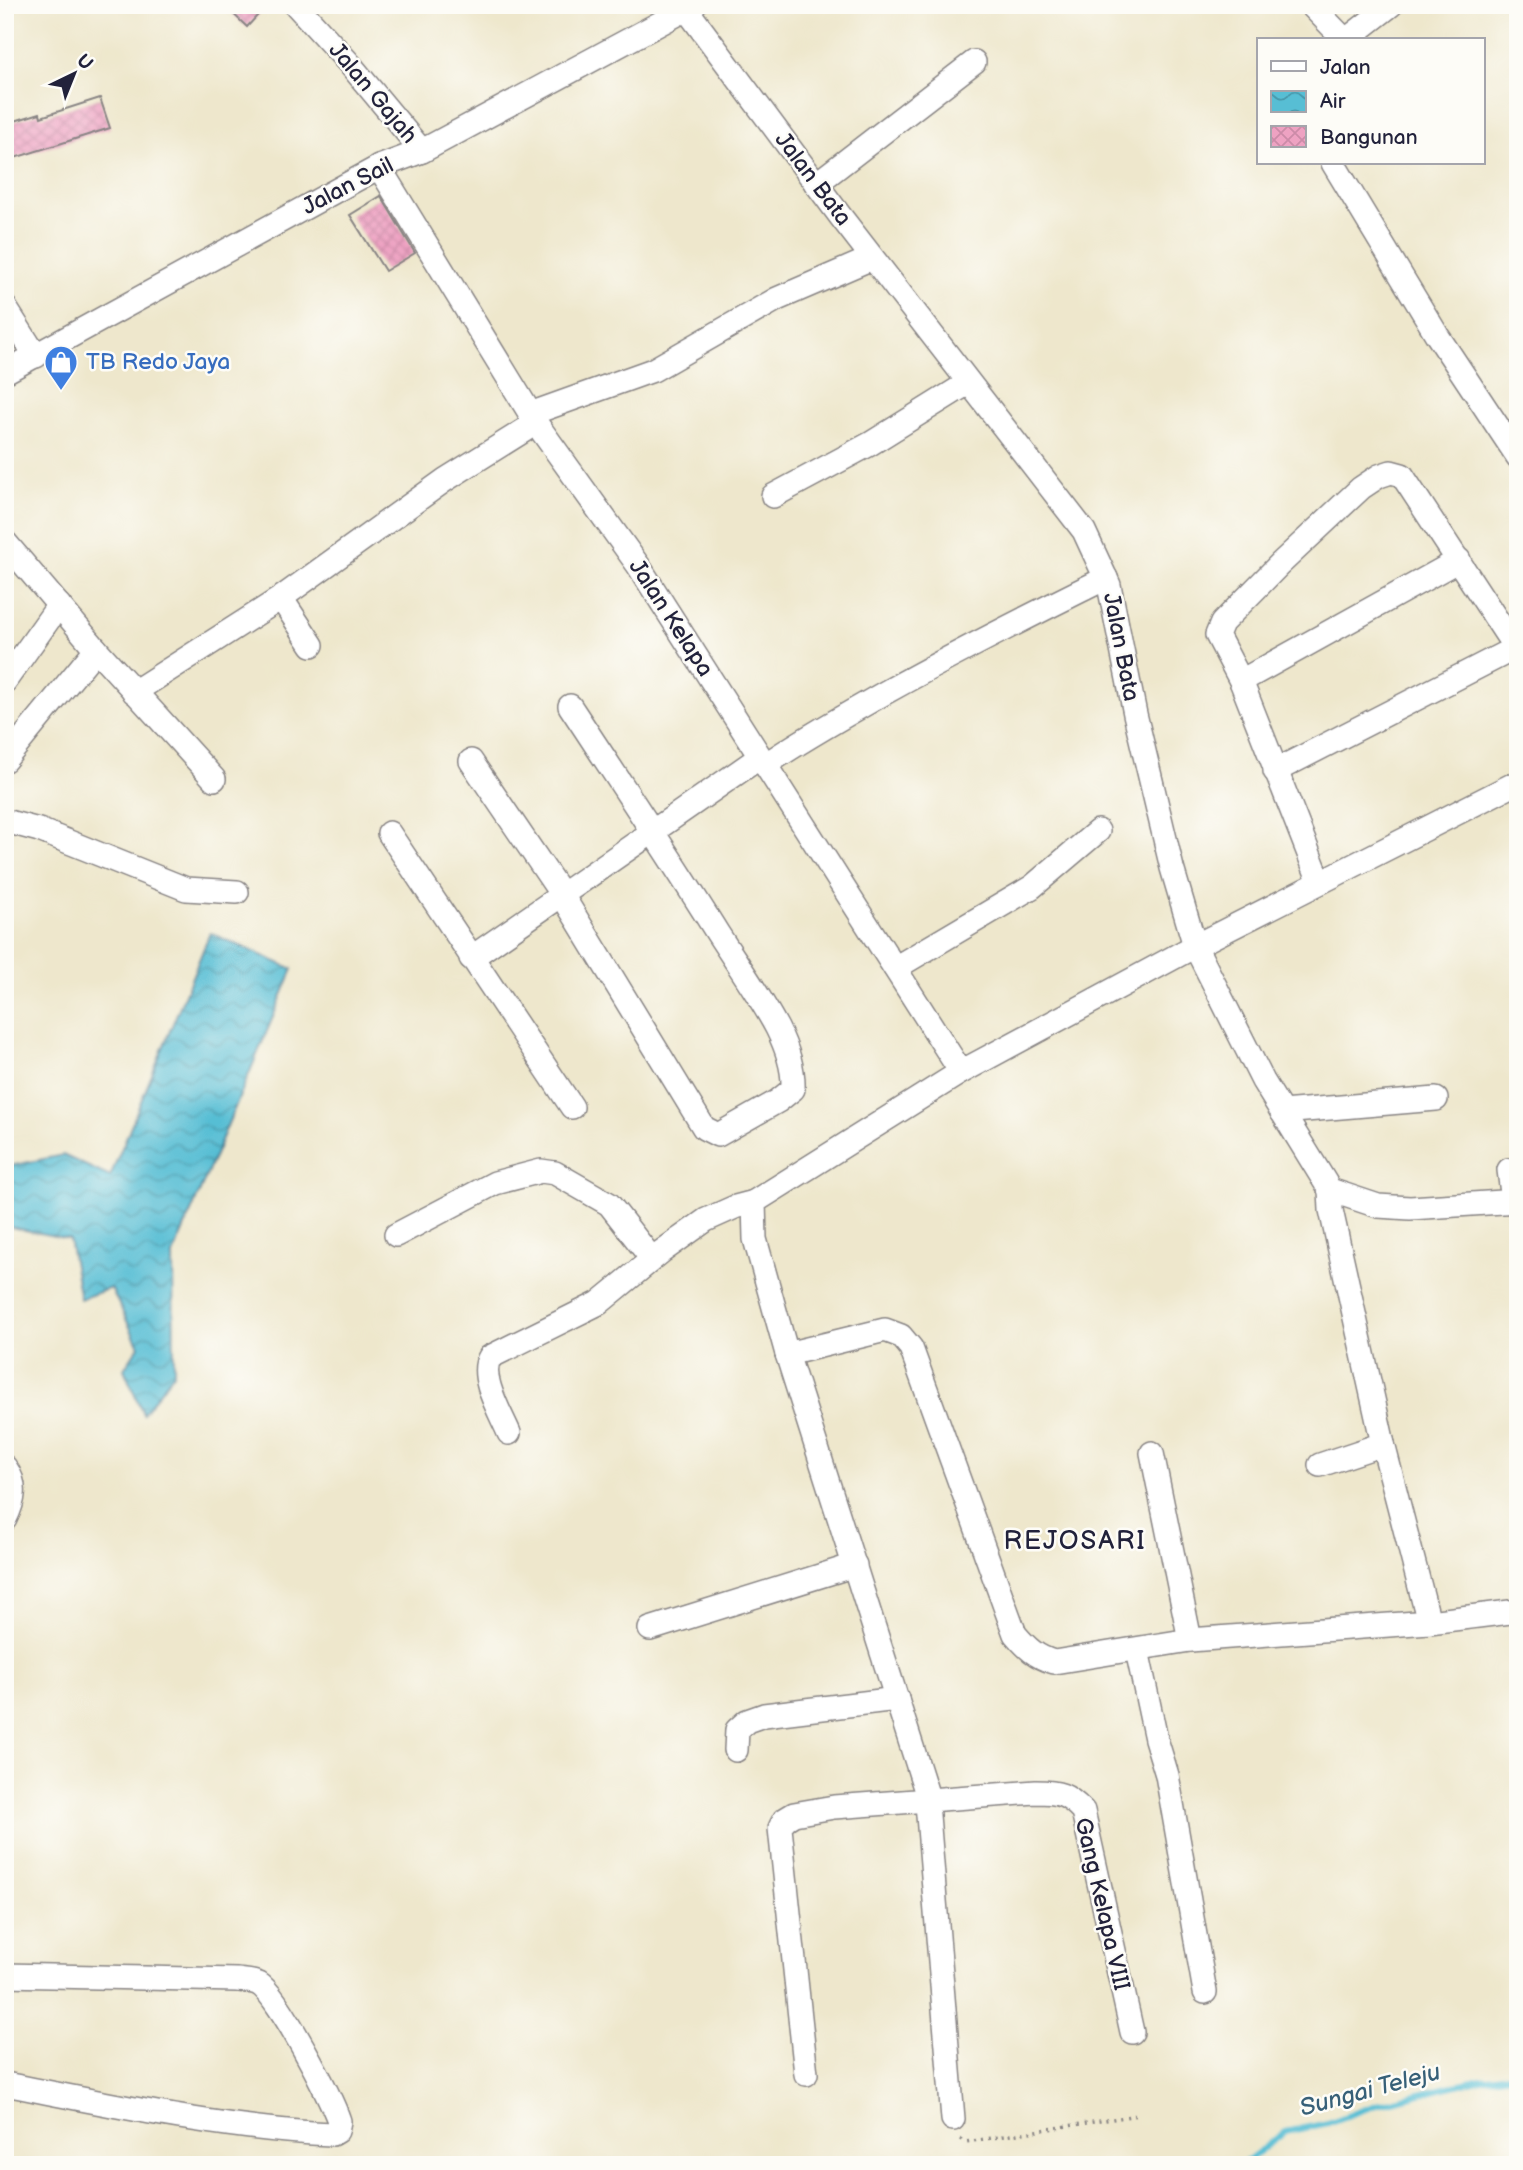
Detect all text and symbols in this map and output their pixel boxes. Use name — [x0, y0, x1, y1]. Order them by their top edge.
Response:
street label: Jalan Gajah — [323, 37, 423, 149]
north arrow — [38, 38, 108, 108]
legend — [1257, 38, 1484, 164]
text: U — [72, 50, 97, 76]
text: Jalan — [1320, 55, 1371, 80]
text: Air — [1320, 89, 1346, 114]
text: Bangunan — [1320, 125, 1418, 150]
street label: Jalan Bata — [769, 127, 857, 231]
street label: Jalan Sail — [298, 151, 398, 221]
shop icon: TB Redo Jaya — [42, 343, 80, 392]
place label: TB Redo Jaya — [86, 348, 230, 376]
street label: Jalan Kelapa — [623, 554, 719, 682]
street label: Jalan Bata — [1097, 590, 1145, 704]
district label: REJOSARI — [1003, 1526, 1147, 1557]
street label: Gang Kelapa VIII — [1069, 1815, 1135, 1993]
water label: Sungai Teleju — [1297, 2057, 1443, 2123]

